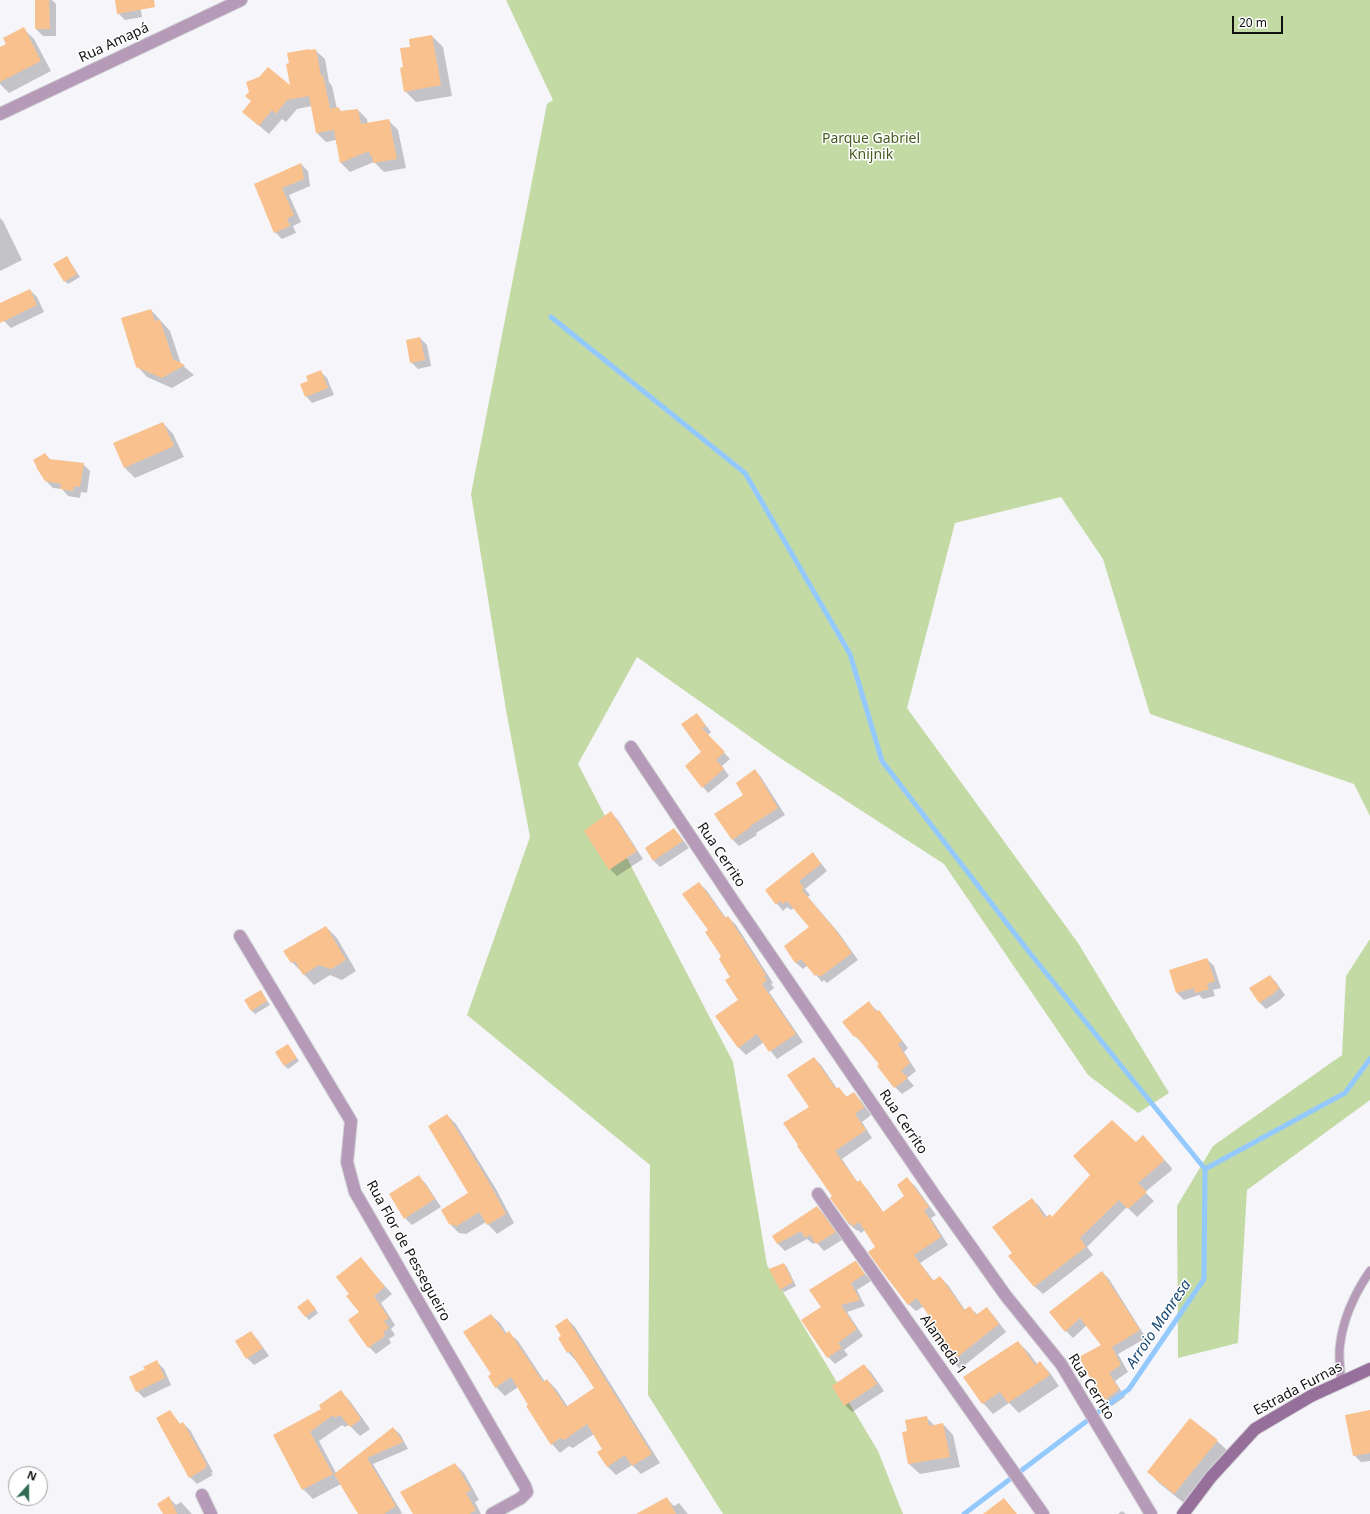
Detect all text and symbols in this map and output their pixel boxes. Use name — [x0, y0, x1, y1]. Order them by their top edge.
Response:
scale bar — [1234, 8, 1285, 34]
text: 20 m — [1239, 14, 1267, 31]
street label: Rua Amapá — [76, 19, 152, 67]
park label: Parque Gabriel Knijnik — [822, 131, 920, 164]
street label: Rua Cerrito — [693, 820, 749, 890]
street label: Rua Cerrito — [875, 1087, 931, 1157]
street label: Rua Flor de Pessegueiro — [362, 1178, 454, 1324]
water label: Arroio Manresa — [1123, 1276, 1195, 1372]
street label: Alameda 1 — [916, 1312, 970, 1378]
street label: Rua Cerrito — [1064, 1351, 1118, 1423]
street label: Estrada Furnas — [1251, 1359, 1345, 1419]
north arrow — [8, 1466, 48, 1506]
text: N — [25, 1467, 39, 1484]

